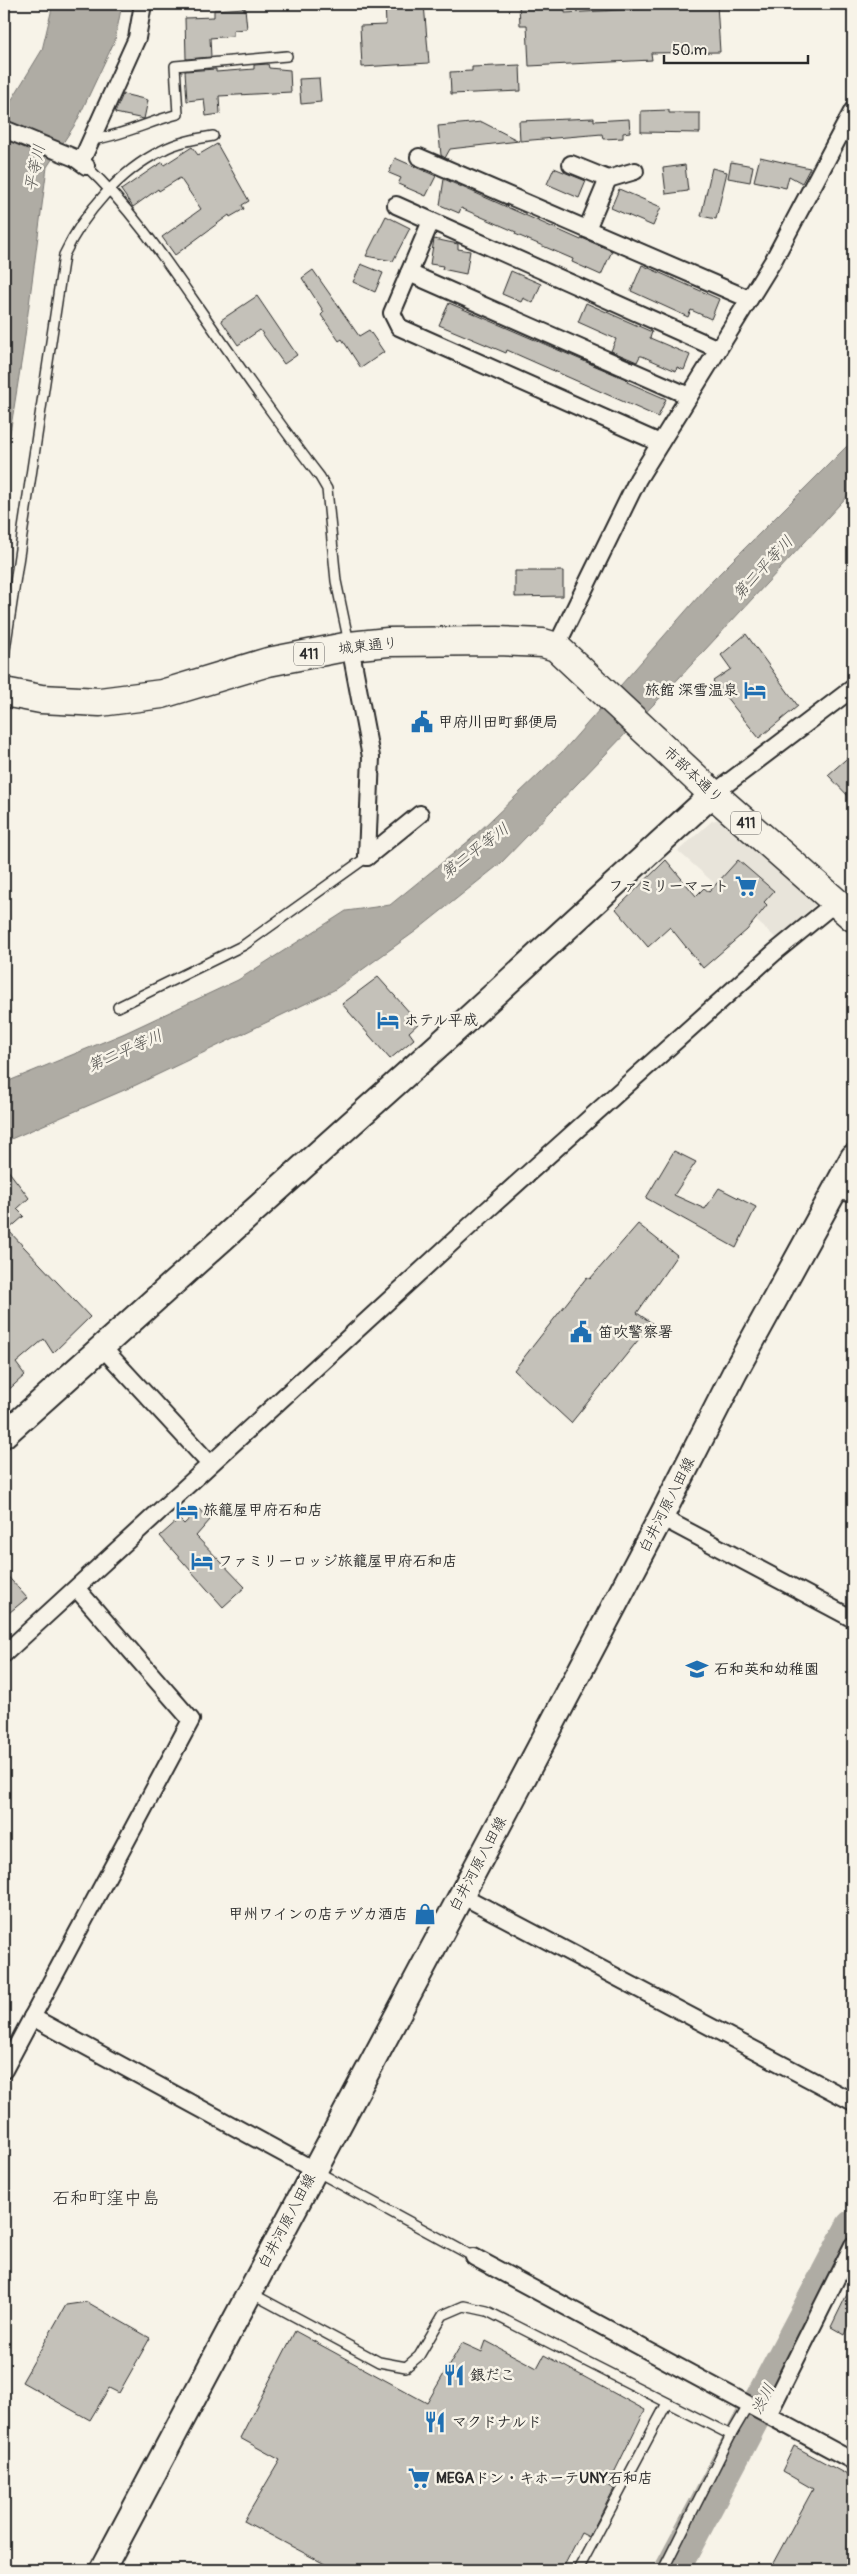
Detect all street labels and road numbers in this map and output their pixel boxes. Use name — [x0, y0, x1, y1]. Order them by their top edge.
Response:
street label: 城東通り — [337, 633, 399, 659]
road number: 411 — [294, 642, 324, 666]
street label: 市部本通り — [659, 742, 727, 808]
road number: 411 — [731, 811, 761, 834]
street label: 白井河原八田線 — [635, 1454, 699, 1556]
street label: 白井河原八田線 — [445, 1813, 511, 1915]
street label: 白井河原八田線 — [254, 2170, 320, 2272]

